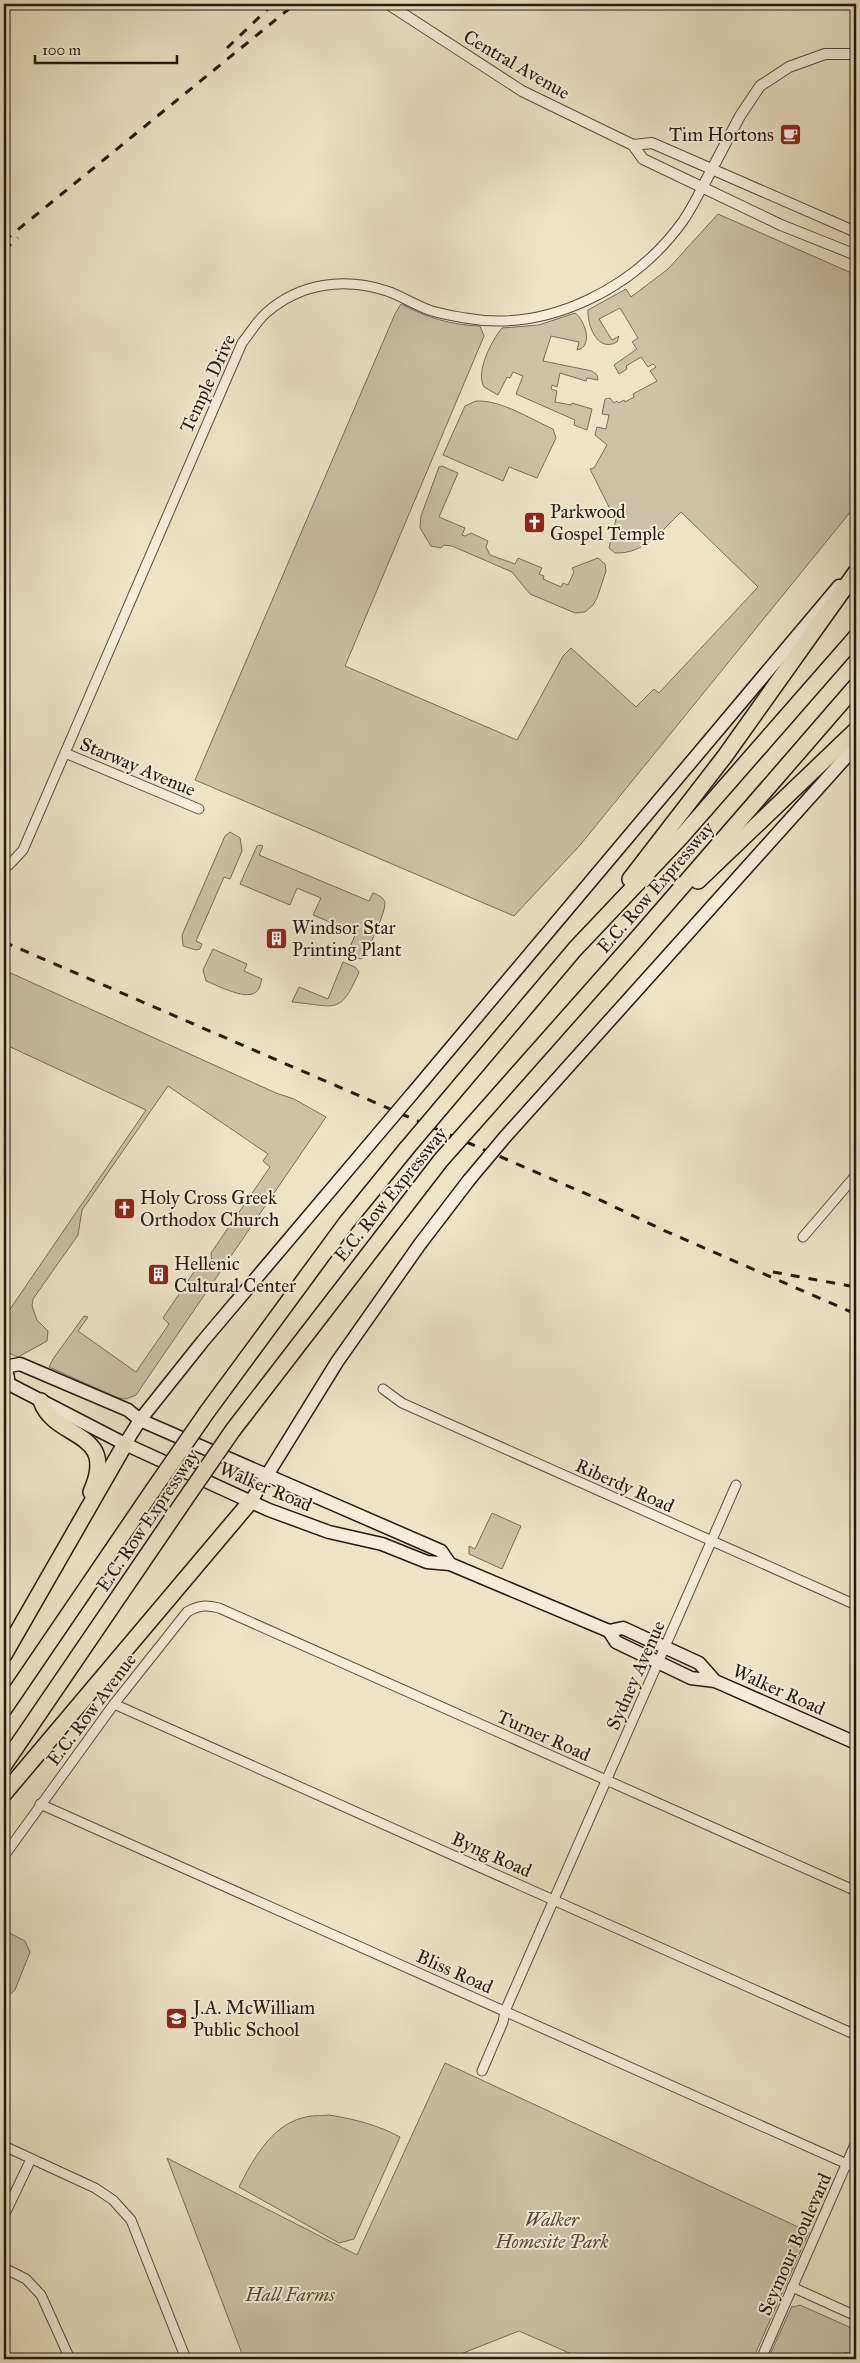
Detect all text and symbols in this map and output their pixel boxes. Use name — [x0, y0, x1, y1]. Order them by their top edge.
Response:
street label: Central Avenue — [459, 25, 574, 104]
scale bar — [35, 32, 178, 64]
text: 100 m — [42, 41, 82, 59]
cafe icon: Tim Hortons — [778, 122, 802, 146]
place label: Tim Hortons — [669, 123, 774, 146]
street label: Temple Drive — [175, 330, 240, 436]
place label: Parkwood Gospel Temple — [550, 500, 665, 545]
church icon: Parkwood Gospel Temple — [522, 510, 546, 534]
street label: Starway Avenue — [77, 732, 199, 801]
street label: E.C. Row Expressway — [592, 816, 720, 958]
place label: Windsor Star Printing Plant — [292, 916, 402, 962]
building icon: Windsor Star Printing Plant — [264, 926, 288, 950]
street label: E.C. Row Expressway — [329, 1121, 453, 1266]
place label: Holy Cross Greek Orthodox Church — [140, 1186, 280, 1231]
church icon: Holy Cross Greek Orthodox Church — [112, 1196, 136, 1220]
place label: Hellenic Cultural Center — [174, 1252, 297, 1297]
building icon: Hellenic Cultural Center — [146, 1262, 170, 1286]
street label: E.C. Row Expressway — [91, 1444, 204, 1596]
street label: Riberdy Road — [572, 1453, 678, 1518]
street label: Walker Road — [216, 1457, 316, 1516]
street label: Sydney Avenue — [601, 1617, 670, 1733]
street label: E.C. Row Avenue — [42, 1649, 141, 1770]
street label: Walker Road — [729, 1659, 829, 1720]
street label: Turner Road — [493, 1705, 595, 1766]
street label: Byng Road — [448, 1827, 536, 1883]
street label: Bliss Road — [413, 1944, 497, 1999]
place label: J.A. McWilliam Public School — [191, 1996, 315, 2041]
school or university icon: J.A. McWilliam Public School — [165, 2006, 189, 2030]
street label: Seymour Boulevard — [753, 2169, 836, 2319]
park label: Walker Homesite Park — [494, 2208, 609, 2253]
park label: Hall Farms — [244, 2283, 335, 2306]

